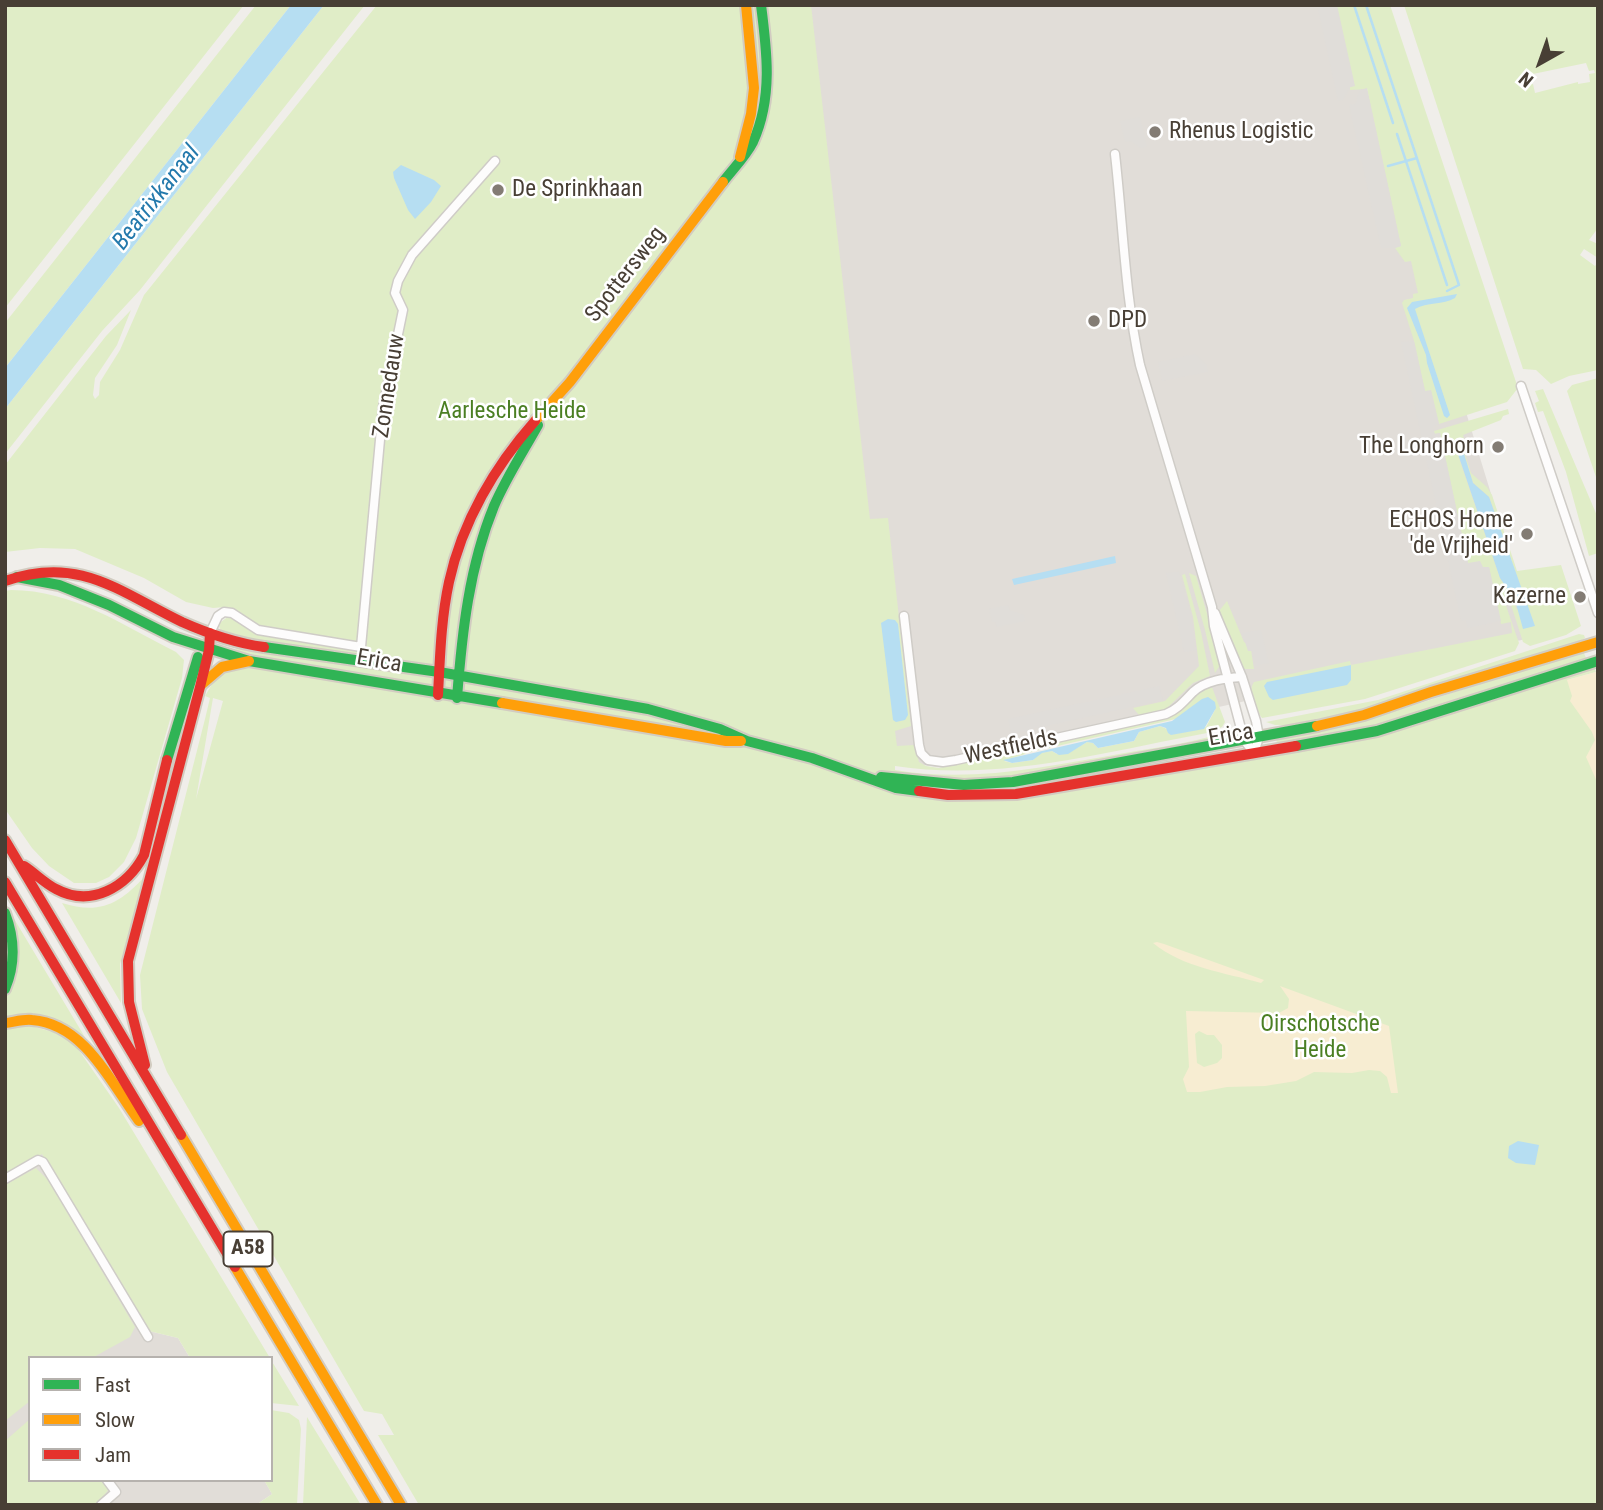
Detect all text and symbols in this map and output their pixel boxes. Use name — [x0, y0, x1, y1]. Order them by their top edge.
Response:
north arrow — [1505, 28, 1575, 98]
text: N — [1514, 67, 1538, 92]
place label: Rhenus Logistic — [1169, 118, 1313, 146]
marker: Rhenus Logistic — [1147, 124, 1163, 140]
water label: Beatrixkanaal — [107, 140, 207, 256]
place label: De Sprinkhaan — [512, 176, 643, 204]
marker: De Sprinkhaan — [490, 182, 506, 198]
street label: Spottersweg — [580, 222, 672, 328]
place label: DPD — [1108, 307, 1147, 335]
marker: DPD — [1086, 313, 1102, 329]
street label: Zonnedauw — [368, 332, 412, 440]
park label: Aarlesche Heide — [438, 398, 586, 426]
place label: The Longhorn — [1359, 433, 1484, 461]
marker: The Longhorn — [1490, 439, 1506, 455]
place label: ECHOS Home 'de Vrijheid' — [1389, 507, 1513, 561]
marker: ECHOS Home 'de Vrijheid' — [1519, 526, 1535, 542]
place label: Kazerne — [1493, 583, 1566, 611]
marker: Kazerne — [1572, 589, 1588, 605]
street label: Erica — [354, 644, 404, 680]
street label: Erica — [1206, 718, 1256, 754]
street label: Westfields — [962, 725, 1060, 771]
park label: Oirschotsche Heide — [1260, 1011, 1380, 1065]
road number: A58 — [224, 1232, 272, 1266]
legend — [28, 1356, 273, 1482]
text: Fast — [95, 1373, 131, 1397]
text: Slow — [95, 1408, 135, 1432]
text: Jam — [95, 1443, 131, 1467]

